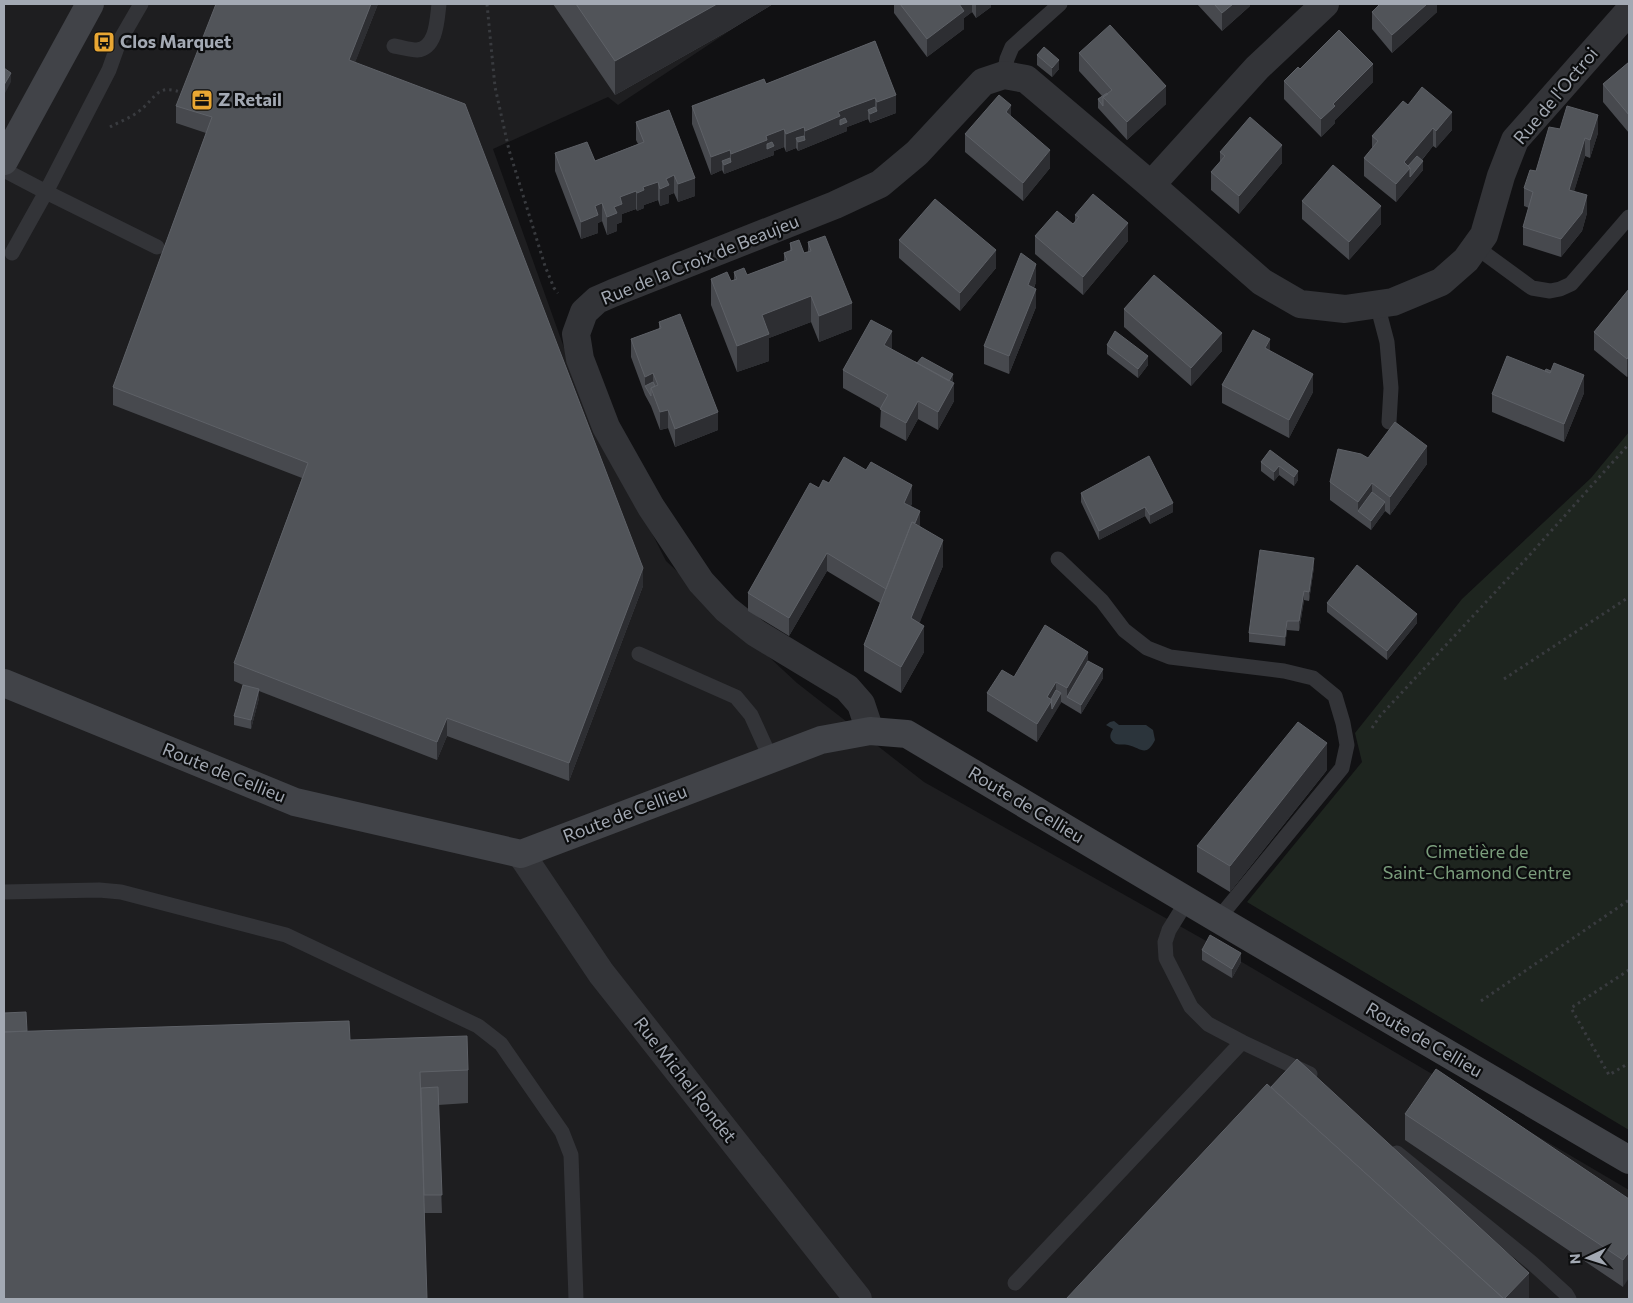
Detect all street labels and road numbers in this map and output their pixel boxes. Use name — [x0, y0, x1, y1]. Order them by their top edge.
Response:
street label: Rue de l'Octroi — [1508, 42, 1602, 148]
street label: Rue de la Croix de Beaujeu — [597, 209, 802, 309]
street label: Route de Cellieu — [160, 737, 289, 807]
street label: Route de Cellieu — [965, 761, 1088, 847]
street label: Route de Cellieu — [560, 779, 690, 847]
street label: Route de Cellieu — [1362, 997, 1487, 1081]
street label: Rue Michel Rondet — [630, 1012, 742, 1147]

